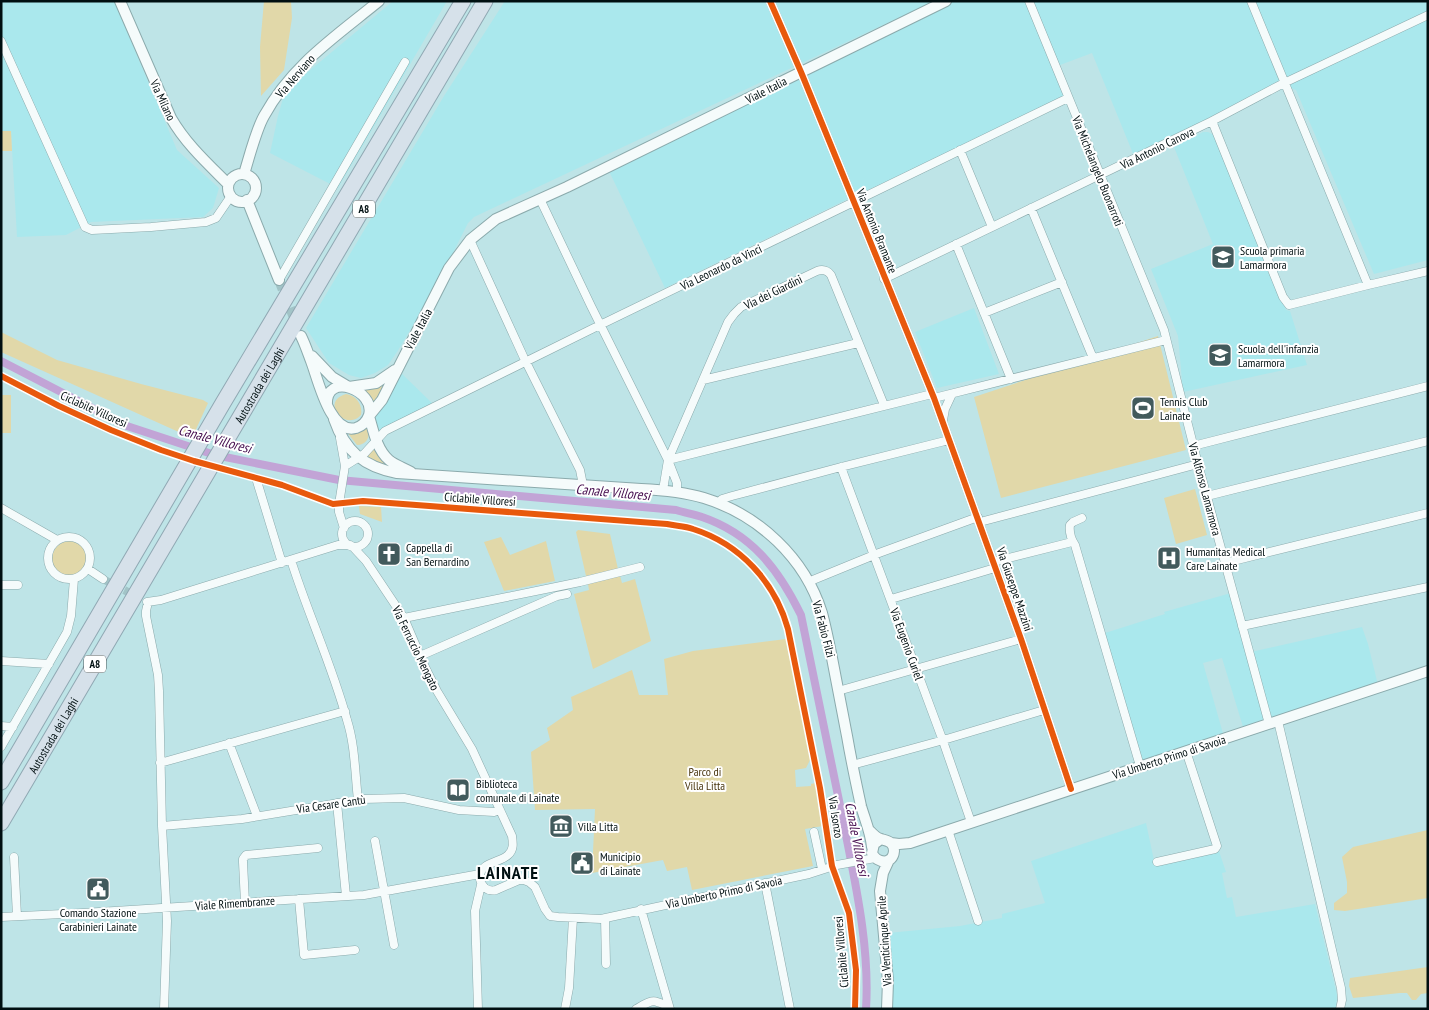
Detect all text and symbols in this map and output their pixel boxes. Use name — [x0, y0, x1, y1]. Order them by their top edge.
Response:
street label: Via Nerviano — [271, 51, 318, 102]
street label: Viale Italia — [742, 73, 789, 107]
street label: Via Milano — [147, 76, 179, 123]
street label: Via Michelangelo Buonarroti — [1069, 113, 1127, 228]
street label: Via Antonio Canova — [1117, 124, 1196, 173]
street label: Via Antonio Bramante — [853, 186, 901, 276]
road number: A8 — [353, 200, 375, 218]
street label: Via Leonardo da Vinci — [677, 241, 764, 294]
place label: Scuola primaria Lamarmora — [1240, 243, 1305, 272]
school or university icon: Scuola primaria Lamarmora — [1210, 244, 1236, 270]
street label: Via dei Giardini — [740, 271, 805, 313]
street label: Viale Italia — [400, 306, 435, 353]
place label: Scuola dell'infanzia Lamarmora — [1238, 341, 1319, 370]
school or university icon: Scuola dell'infanzia Lamarmora — [1207, 342, 1233, 368]
street label: Autostrada dei Laghi — [231, 345, 287, 426]
street label: Ciclabile Villoresi — [58, 388, 130, 430]
place label: Tennis Club Lainate — [1160, 394, 1208, 423]
sports icon: Tennis Club Lainate — [1130, 395, 1156, 421]
water label: Canale Villoresi — [177, 421, 255, 458]
street label: Via Alfonso Lamarmora — [1185, 440, 1225, 537]
water label: Canale Villoresi — [575, 480, 653, 504]
street label: Ciclabile Villoresi — [444, 489, 516, 509]
place label: Cappella di San Bernardino — [406, 540, 469, 569]
church icon: Cappella di San Bernardino — [376, 541, 402, 567]
street label: Via Giuseppe Mazzini — [993, 544, 1036, 633]
place label: Humanitas Medical Care Lainate — [1186, 544, 1265, 573]
hospital icon: Humanitas Medical Care Lainate — [1156, 545, 1182, 571]
street label: Via Fabio Filzi — [809, 598, 839, 659]
street label: Via Ferruccio Mengato — [389, 602, 443, 693]
street label: Via Eugenio Curiel — [887, 605, 927, 682]
road number: A8 — [84, 656, 106, 672]
street label: Autostrada dei Laghi — [25, 695, 81, 776]
street label: Via Umberto Primo di Savoia — [1109, 732, 1228, 783]
park label: Parco di Villa Litta — [684, 764, 725, 793]
place label: Biblioteca comunale di Lainate — [476, 776, 559, 805]
library icon: Biblioteca comunale di Lainate — [445, 777, 471, 803]
street label: Via Cesare Cantù — [295, 792, 366, 816]
street label: Via Isonzo — [825, 794, 847, 839]
water label: Canale Villoresi — [841, 801, 873, 879]
museum icon: Villa Litta — [548, 813, 574, 839]
place label: Villa Litta — [577, 819, 618, 834]
place label: Municipio di Lainate — [600, 849, 641, 878]
public building icon: Municipio di Lainate — [569, 850, 595, 876]
district label: LAINATE — [477, 861, 539, 884]
street label: Via Umberto Primo di Savoia — [664, 872, 784, 912]
public building icon: Comando Stazione Carabinieri Lainate — [85, 876, 111, 902]
street label: Viale Rimembranze — [194, 893, 275, 913]
street label: Via Venticinque Aprile — [873, 895, 895, 988]
place label: Comando Stazione Carabinieri Lainate — [59, 905, 137, 934]
street label: Ciclabile Villoresi — [830, 916, 852, 988]

